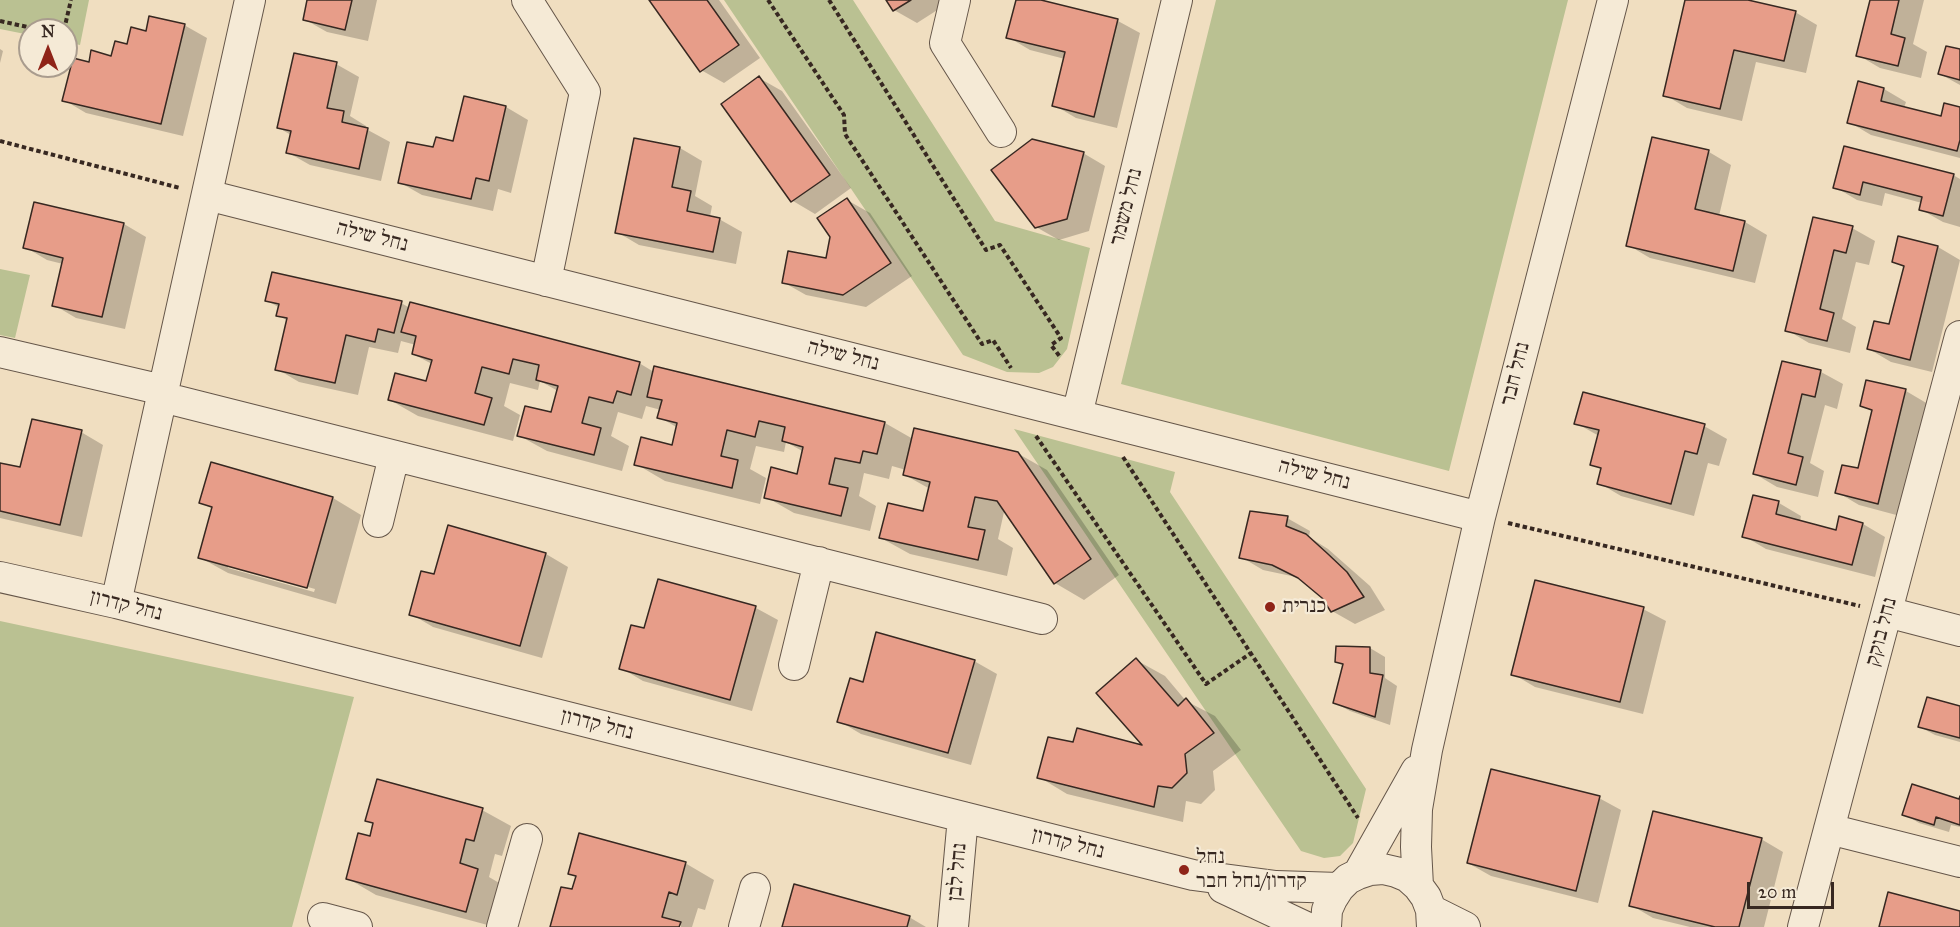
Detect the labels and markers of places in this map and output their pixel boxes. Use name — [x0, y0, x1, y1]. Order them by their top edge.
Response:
place label: כנרית — [1282, 594, 1326, 620]
marker: כנרית — [1263, 600, 1277, 614]
place label: נחל קדרון/נחל חבר — [1196, 845, 1307, 895]
marker: נחל קדרון/נחל חבר — [1177, 863, 1191, 877]

